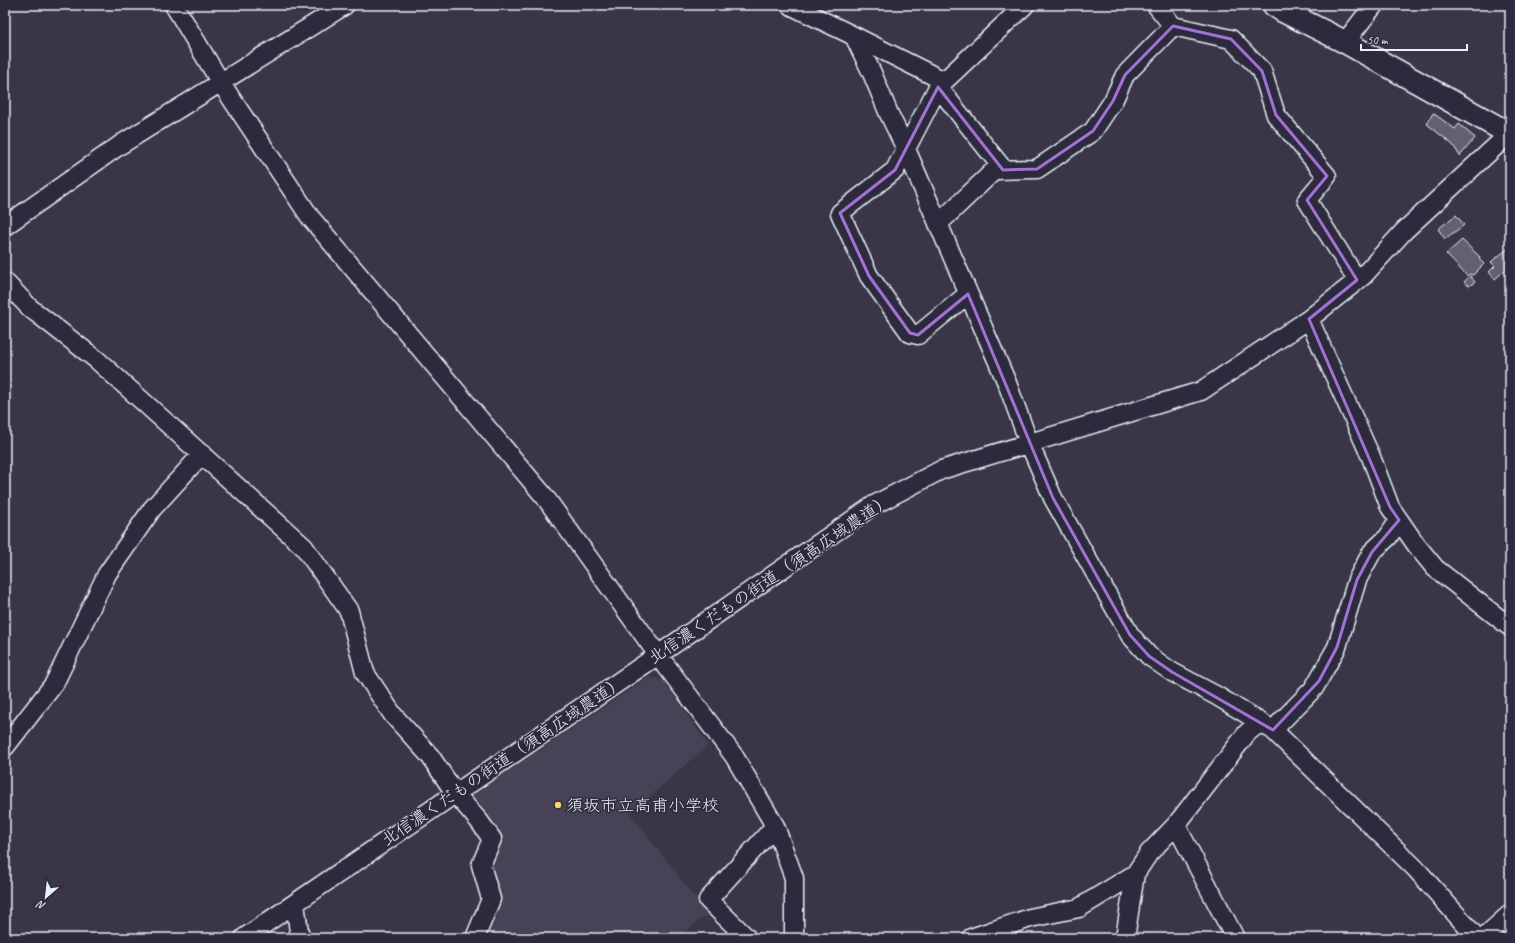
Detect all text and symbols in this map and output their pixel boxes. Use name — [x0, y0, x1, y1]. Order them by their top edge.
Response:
scale bar — [1361, 26, 1467, 52]
text: 50 m — [1367, 32, 1389, 48]
street label: 北信濃くだもの街道（須高広域農道） — [644, 489, 896, 669]
street label: 北信濃くだもの街道（須高広域農道） — [377, 671, 629, 851]
place label: 須坂市立高甫小学校 — [566, 795, 719, 816]
marker: 須坂市立高甫小学校 — [553, 800, 563, 810]
north arrow — [26, 877, 66, 917]
text: N — [33, 897, 48, 914]

